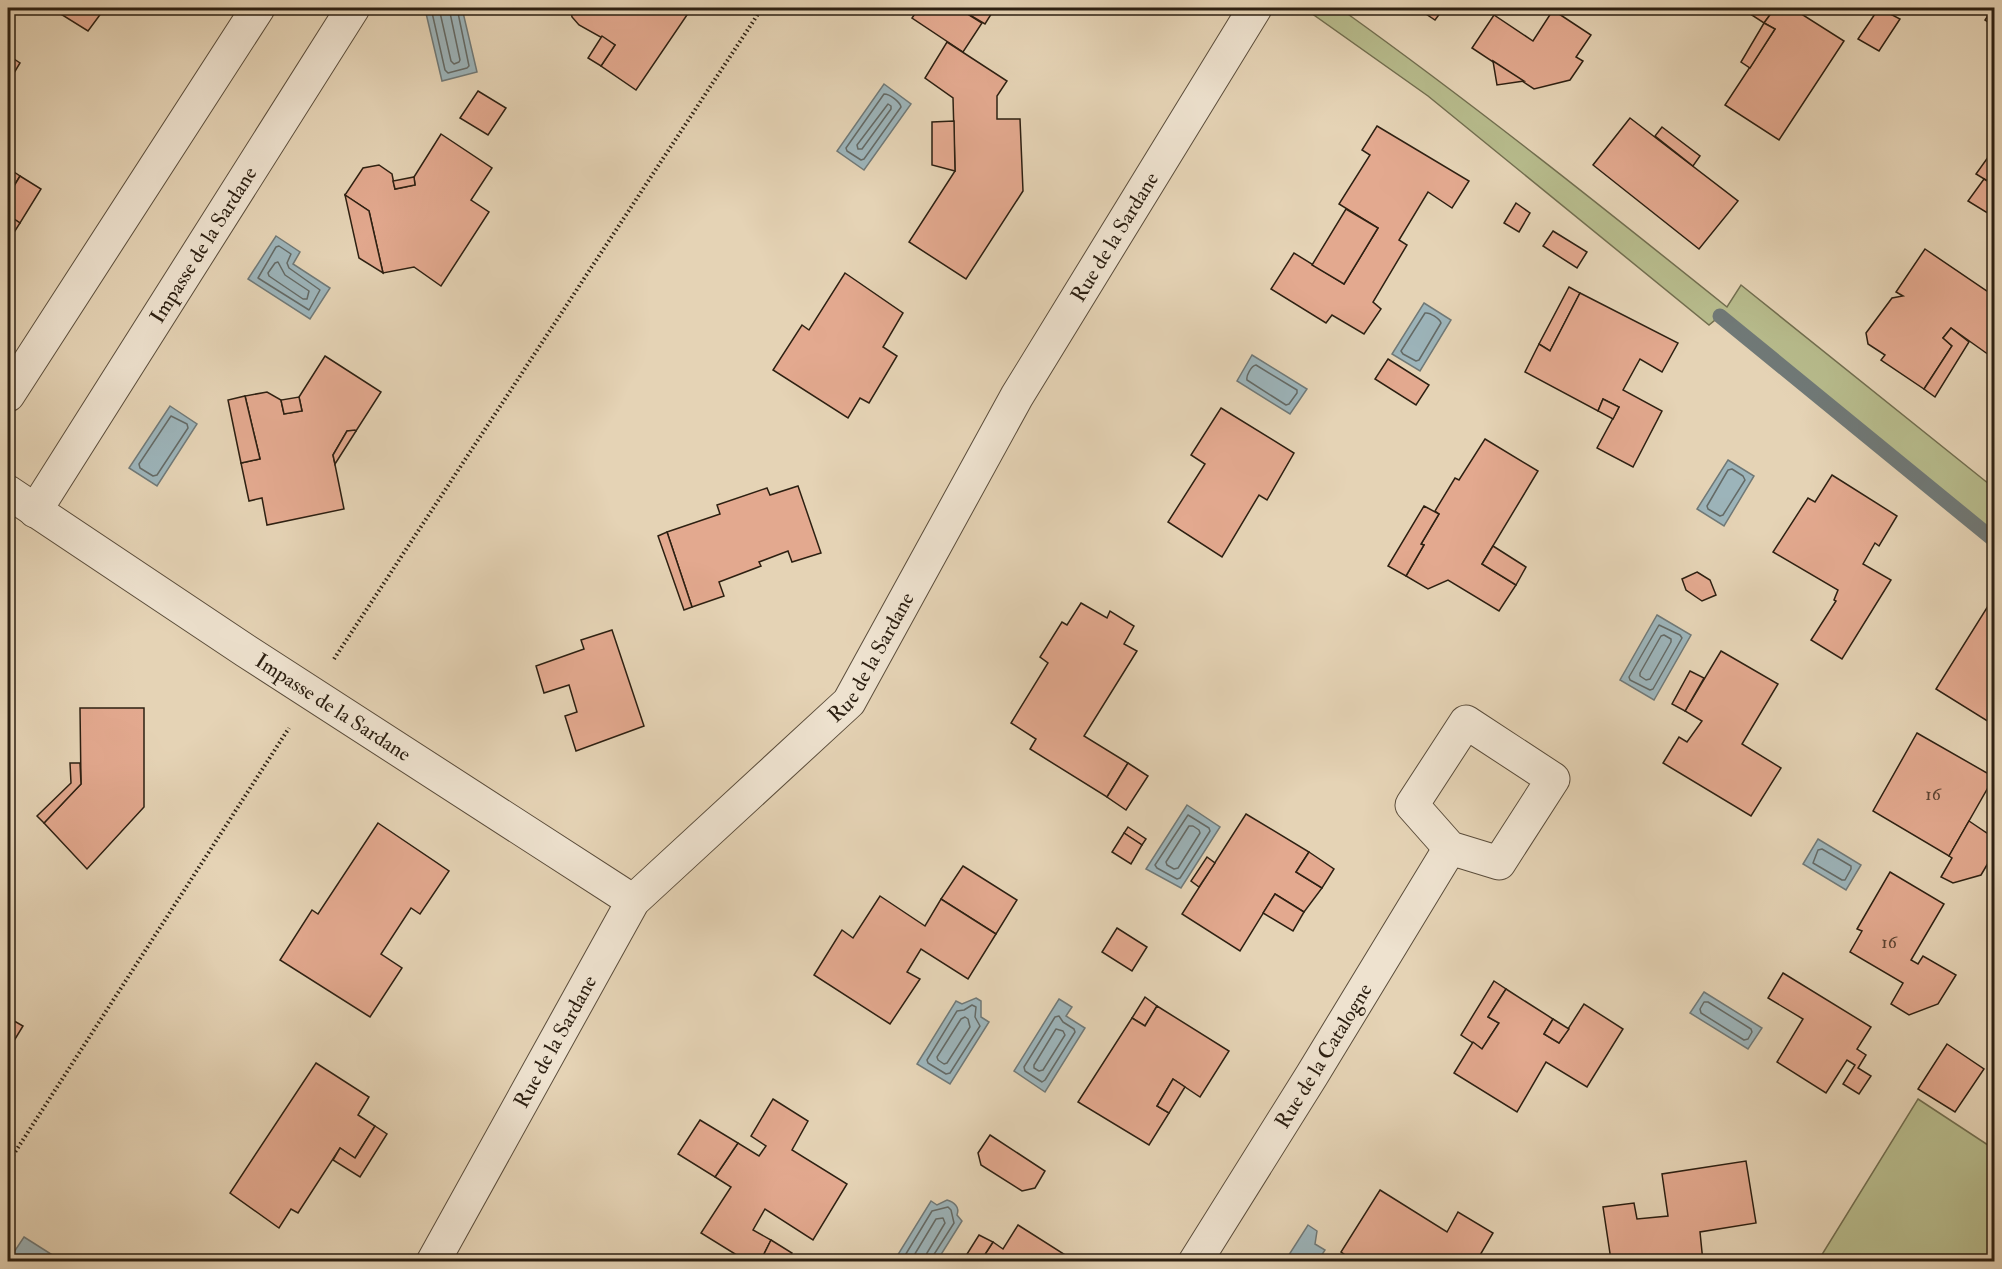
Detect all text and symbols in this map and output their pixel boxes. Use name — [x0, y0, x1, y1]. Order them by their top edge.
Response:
street label: Impasse de la Sardane — [144, 161, 263, 328]
street label: Rue de la Sardane — [1065, 167, 1165, 307]
street label: Rue de la Sardane — [822, 587, 921, 729]
street label: Impasse de la Sardane — [250, 647, 416, 768]
house number: 16 — [1925, 783, 1942, 806]
house number: 16 — [1881, 931, 1898, 954]
street label: Rue de la Sardane — [508, 971, 603, 1113]
street label: Rue de la Catalogne — [1269, 978, 1379, 1134]

